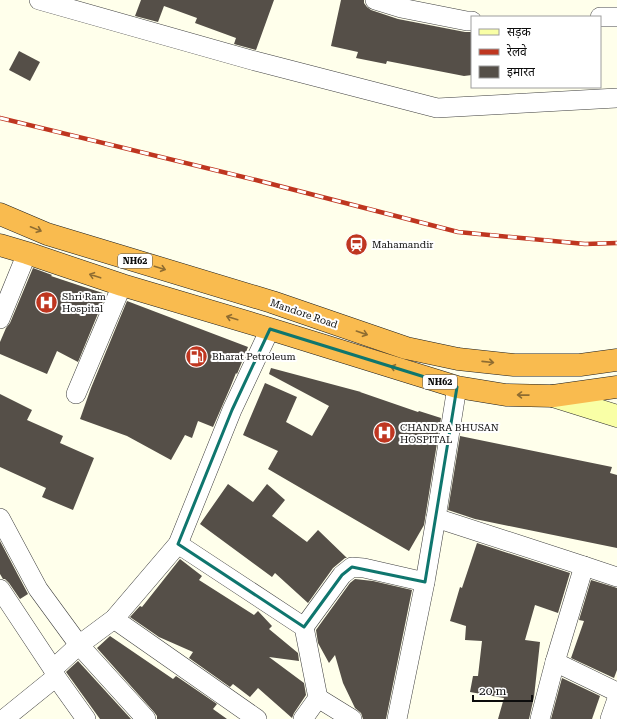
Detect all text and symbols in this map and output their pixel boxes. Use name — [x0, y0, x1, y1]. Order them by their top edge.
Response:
legend — [471, 16, 601, 88]
text: सड़क — [507, 25, 532, 39]
text: रेलवे — [507, 44, 527, 59]
text: इमारत — [507, 65, 536, 79]
one-way arrow — [30, 226, 42, 233]
station icon: Mahamandir — [344, 231, 370, 257]
place label: Mahamandir — [372, 239, 433, 250]
road number: NH62 — [118, 254, 152, 268]
one-way arrow — [153, 265, 166, 272]
one-way arrow — [88, 272, 101, 279]
hospital icon: Shri Ram Hospital — [33, 289, 59, 315]
place label: Shri Ram Hospital — [62, 291, 106, 314]
street label: Mandore Road — [269, 297, 339, 330]
one-way arrow — [226, 314, 239, 321]
one-way arrow — [355, 330, 368, 337]
fuel station icon: Bharat Petroleum — [184, 343, 210, 369]
place label: Bharat Petroleum — [212, 351, 296, 362]
one-way arrow — [481, 359, 494, 366]
one-way arrow — [390, 364, 403, 371]
road number: NH62 — [423, 375, 457, 389]
one-way arrow — [517, 391, 530, 399]
hospital icon: CHANDRA BHUSAN HOSPITAL — [371, 420, 397, 446]
place label: CHANDRA BHUSAN HOSPITAL — [400, 422, 499, 445]
scale bar — [473, 677, 532, 703]
text: 20 m — [479, 684, 506, 698]

